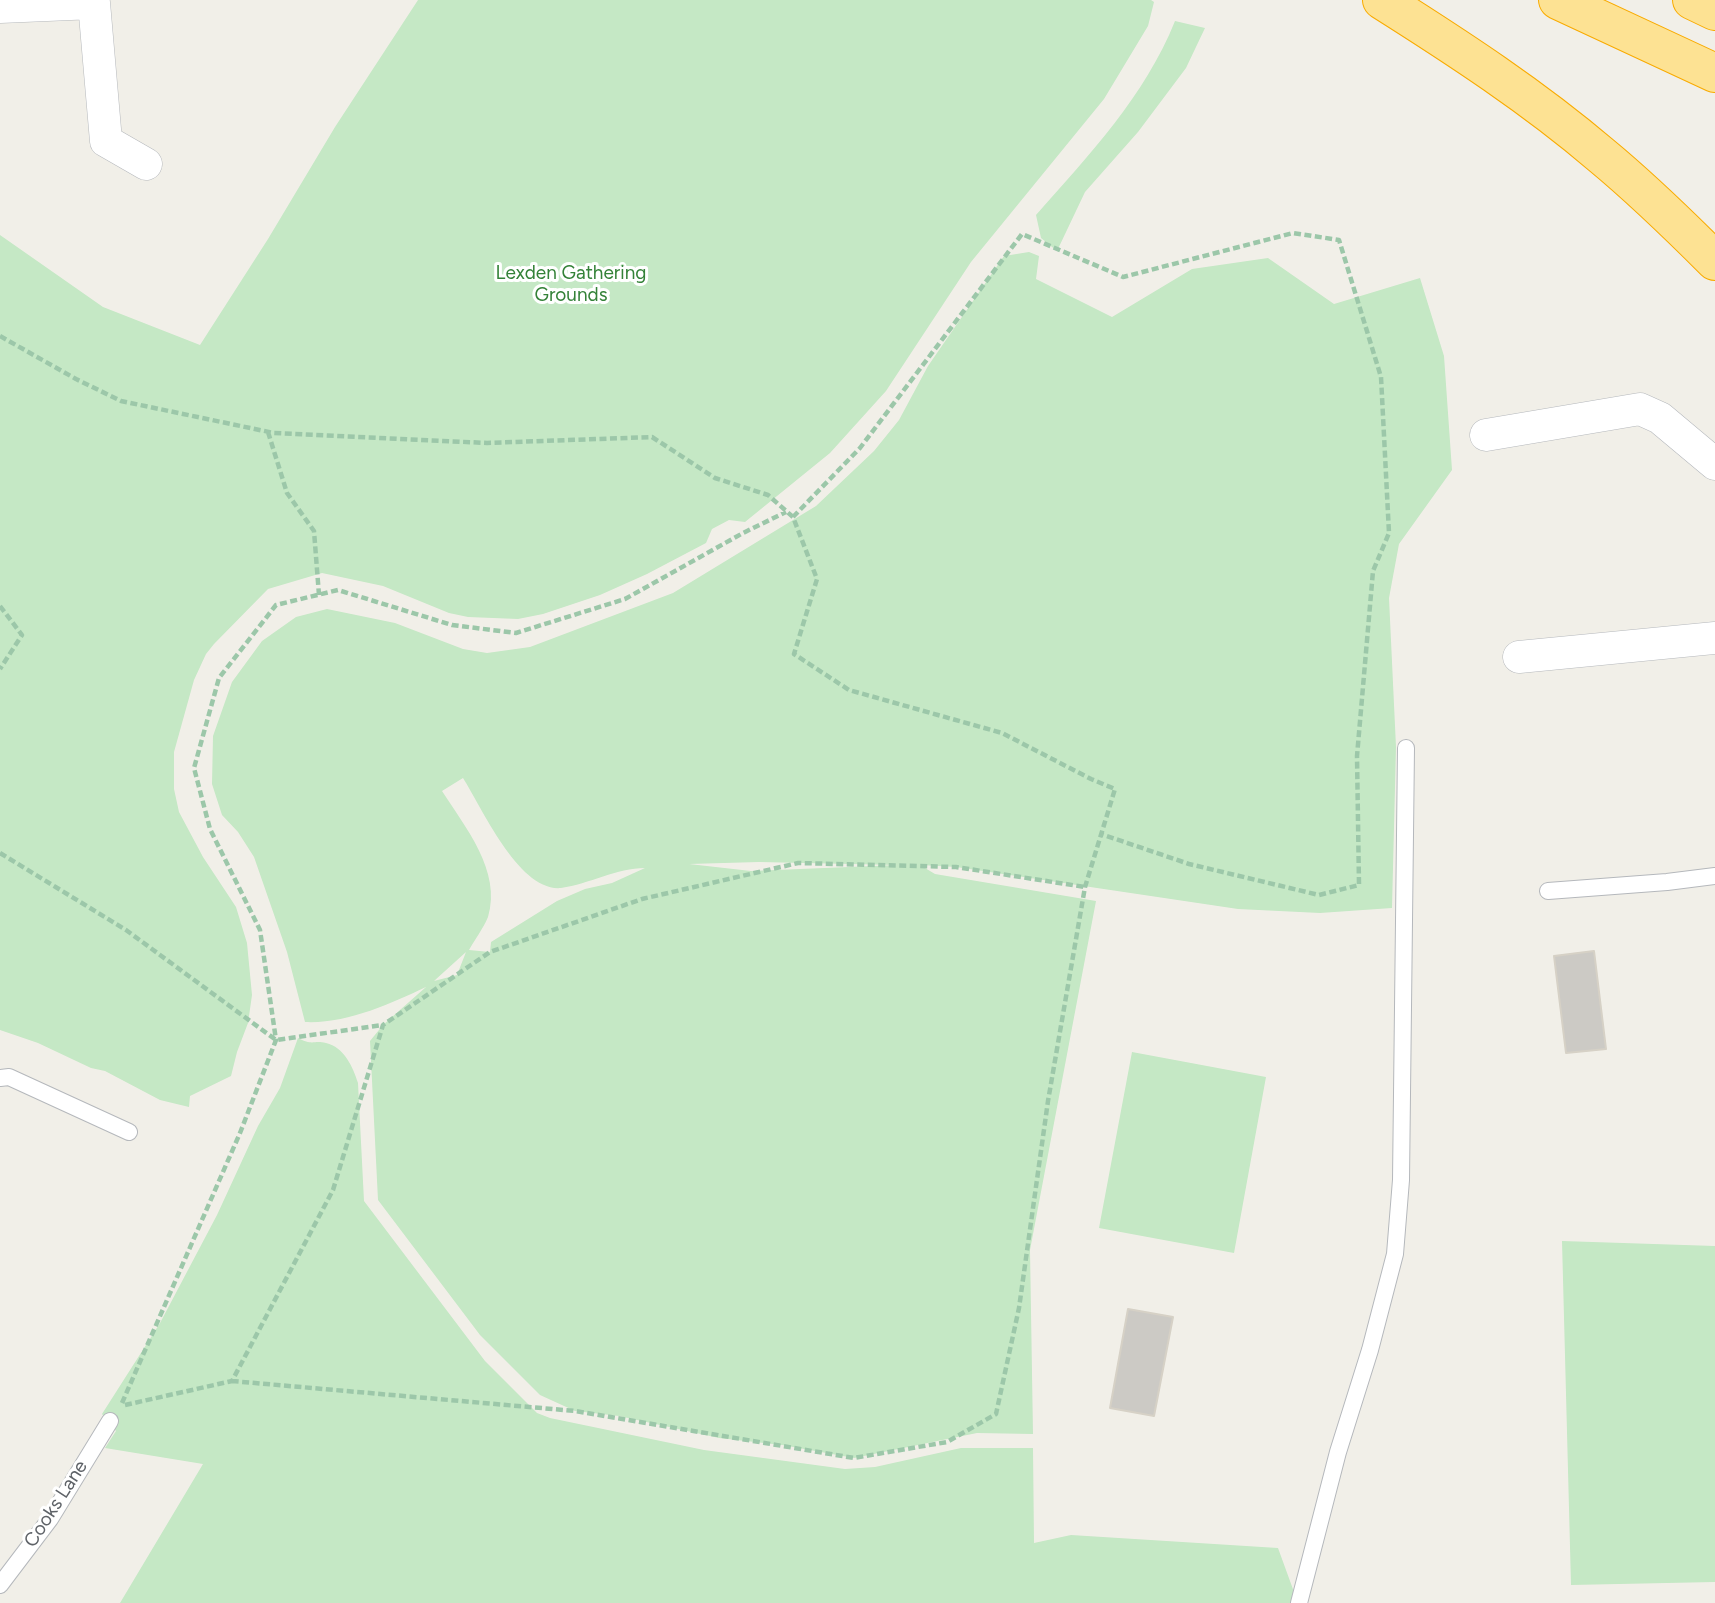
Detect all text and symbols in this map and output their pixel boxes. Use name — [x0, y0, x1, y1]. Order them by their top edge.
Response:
park label: Lexden Gathering Grounds — [496, 262, 646, 306]
street label: Cooks Lane — [19, 1456, 93, 1552]

